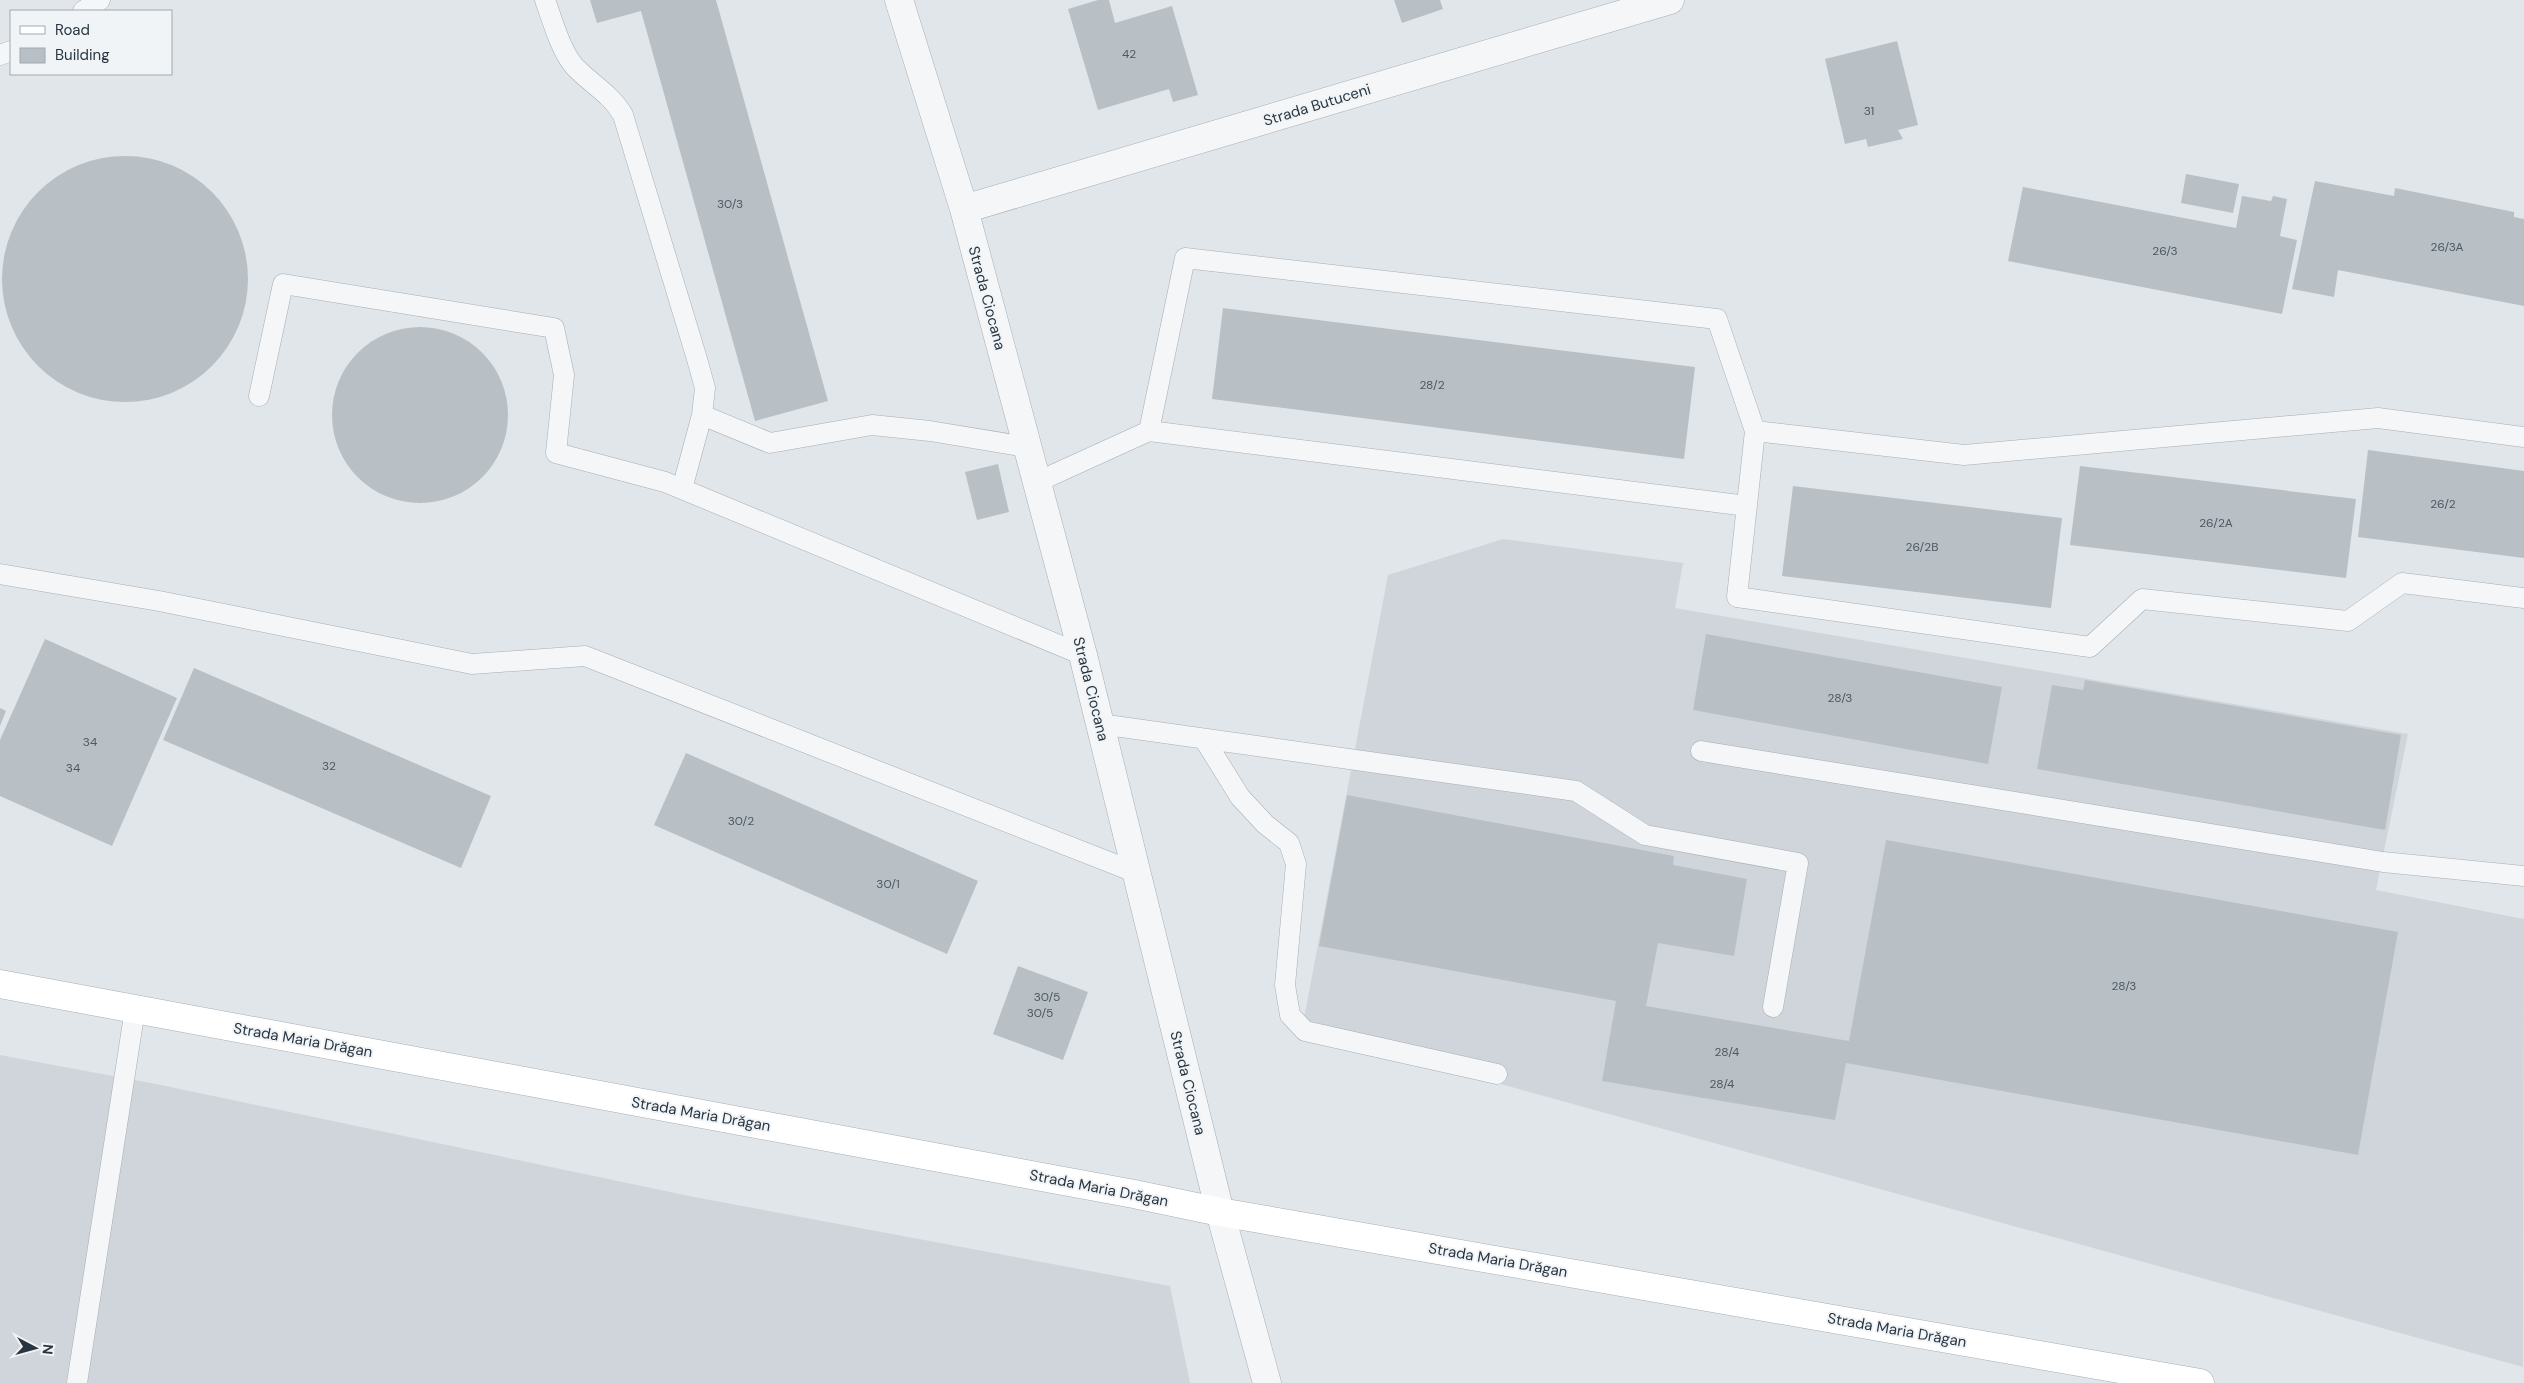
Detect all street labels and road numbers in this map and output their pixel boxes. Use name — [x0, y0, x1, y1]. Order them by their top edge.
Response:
street label: Strada Butuceni — [1261, 79, 1373, 131]
street label: Strada Ciocana — [964, 244, 1010, 352]
street label: Strada Ciocana — [1068, 635, 1114, 743]
street label: Strada Maria Drăgan — [232, 1018, 374, 1062]
street label: Strada Ciocana — [1165, 1029, 1211, 1137]
street label: Strada Maria Drăgan — [630, 1092, 772, 1136]
street label: Strada Maria Drăgan — [1028, 1165, 1170, 1211]
street label: Strada Maria Drăgan — [1427, 1238, 1569, 1282]
street label: Strada Maria Drăgan — [1826, 1308, 1968, 1352]

